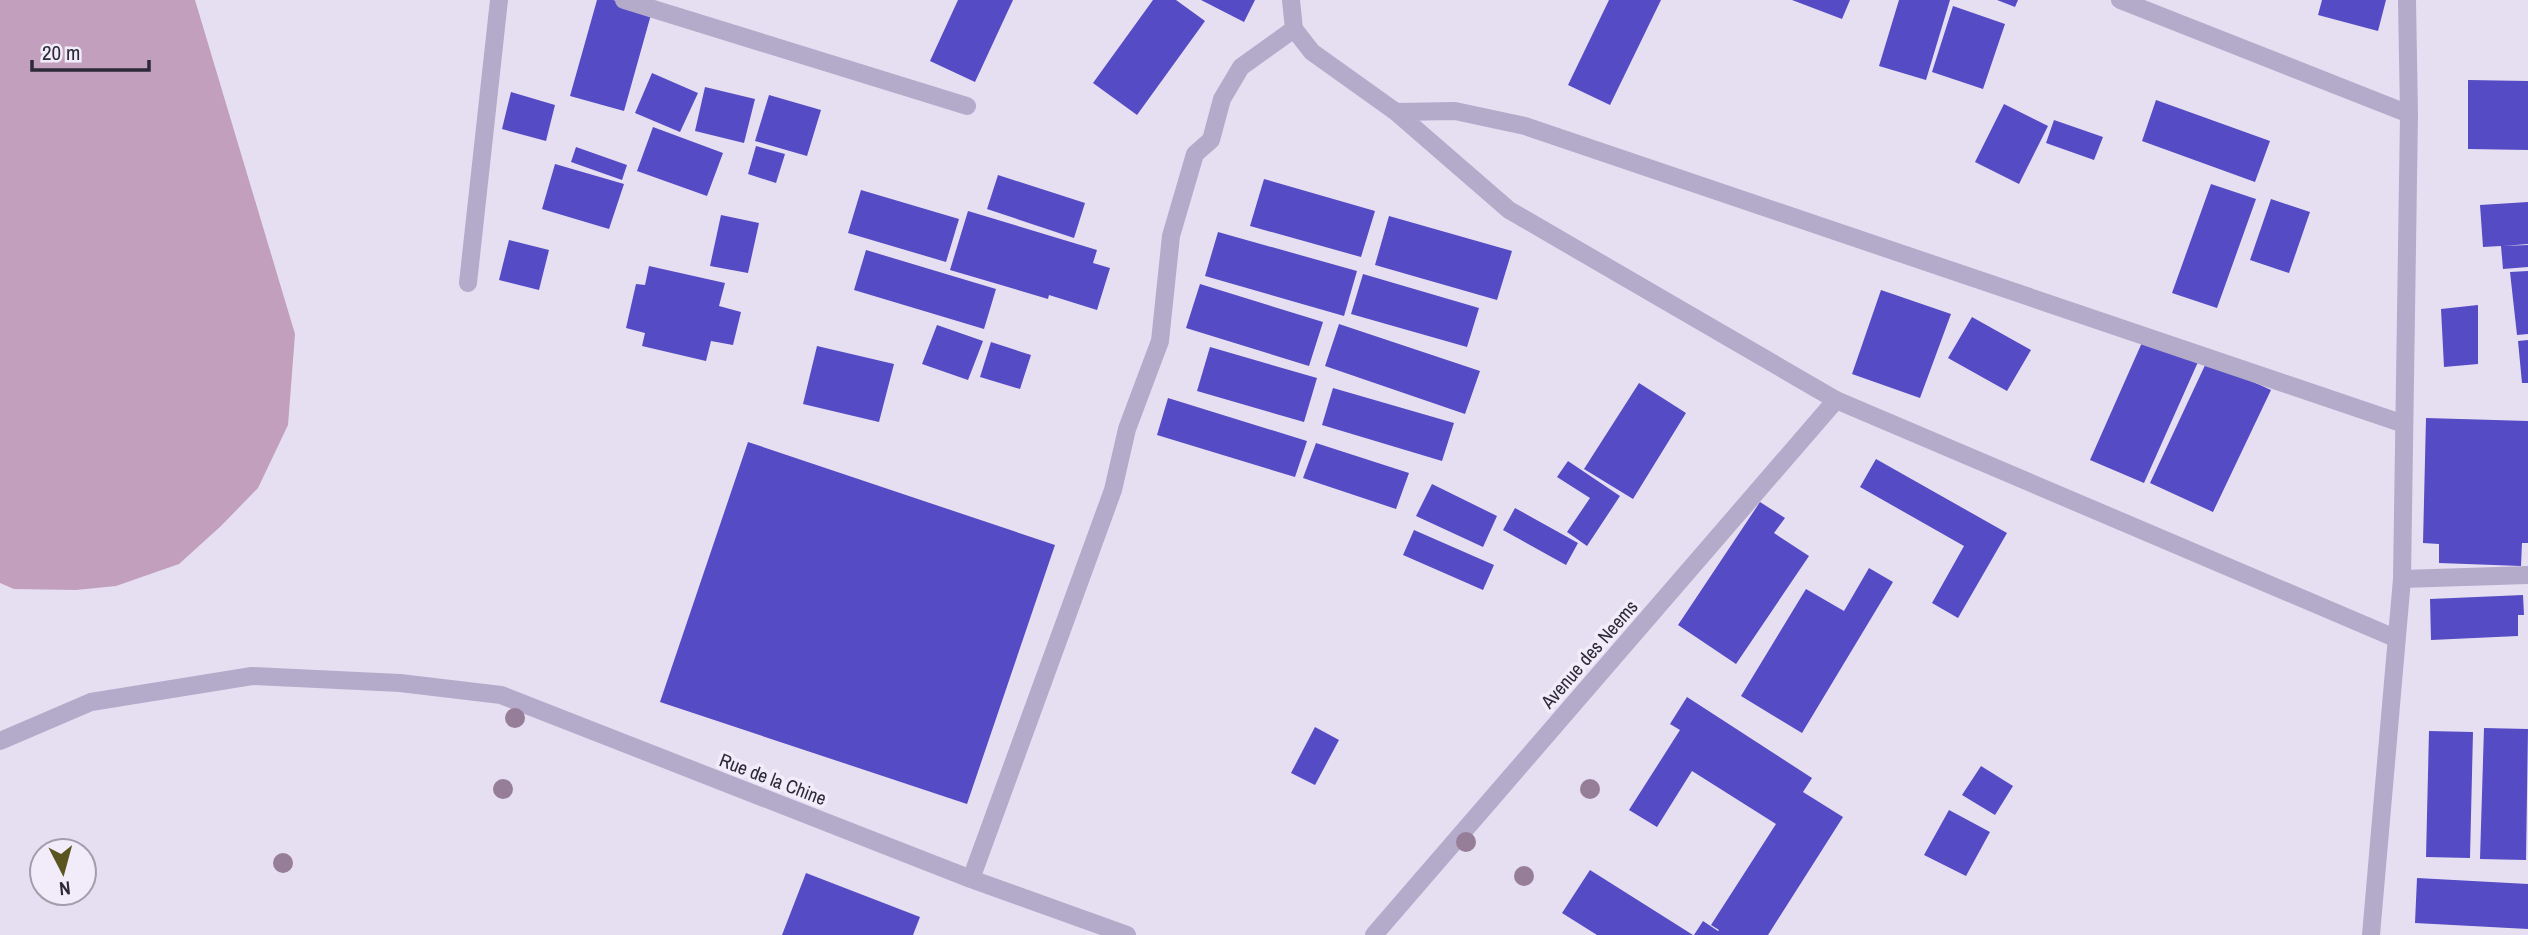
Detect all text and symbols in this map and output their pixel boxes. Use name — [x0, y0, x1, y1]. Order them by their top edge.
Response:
scale bar — [32, 28, 149, 72]
text: 20 m — [42, 38, 80, 67]
street label: Avenue des Neems — [1534, 594, 1643, 714]
street label: Rue de la Chine — [716, 747, 830, 811]
north arrow — [28, 837, 98, 907]
text: N — [58, 875, 72, 902]

